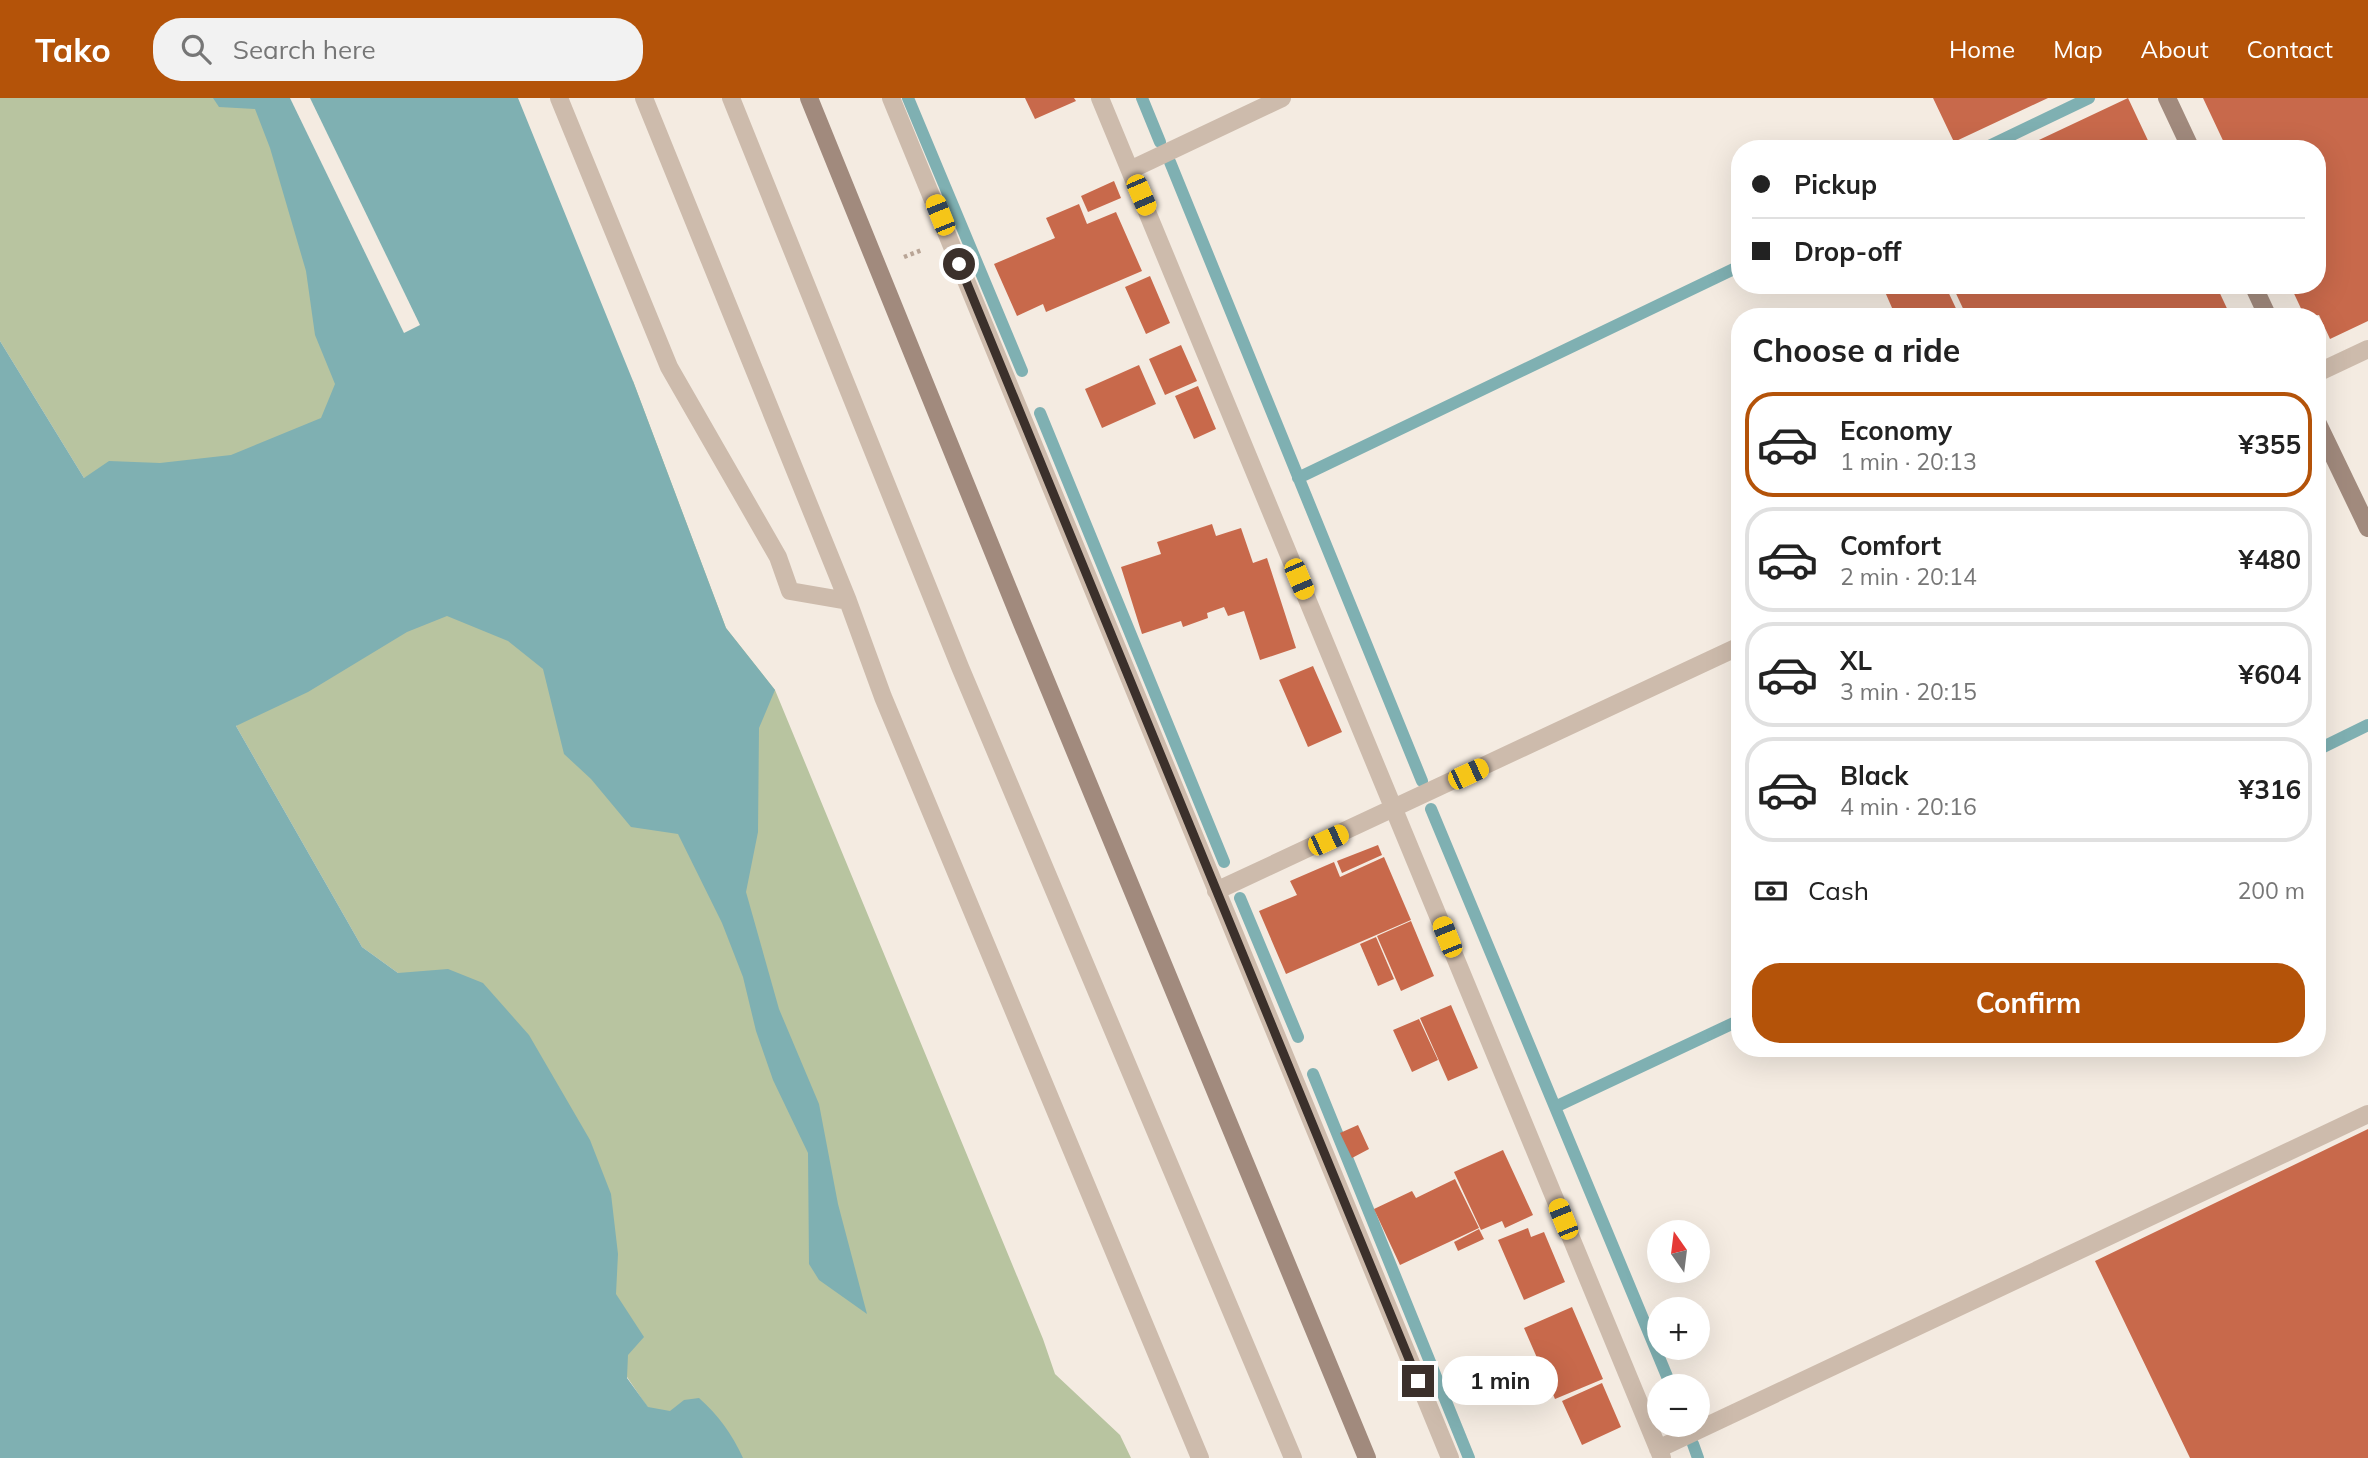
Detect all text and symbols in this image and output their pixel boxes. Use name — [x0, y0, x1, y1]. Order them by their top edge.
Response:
search box — [153, 18, 643, 81]
text: Tako — [35, 29, 111, 70]
icon: search — [177, 30, 215, 68]
text: Search here — [233, 33, 376, 66]
text: Home — [1949, 34, 2015, 64]
text: Map — [2053, 34, 2103, 64]
text: About — [2141, 34, 2209, 64]
text: Contact — [2247, 34, 2333, 64]
text: Pickup — [1794, 168, 1877, 201]
car — [1124, 172, 1159, 218]
car — [923, 192, 958, 238]
text: Drop-off — [1794, 235, 1901, 268]
route start — [943, 248, 975, 280]
text: Choose a ride — [1752, 330, 1960, 370]
icon: car — [1756, 413, 1819, 476]
text: Economy — [1840, 414, 1952, 447]
text: ¥355 — [2239, 428, 2301, 461]
text: 1 min · 20:13 — [1840, 447, 1977, 476]
icon: car — [1756, 528, 1819, 591]
text: Comfort — [1840, 529, 1941, 562]
text: ¥480 — [2239, 543, 2301, 576]
car — [1282, 556, 1317, 602]
text: 2 min · 20:14 — [1840, 562, 1977, 591]
icon: car — [1756, 643, 1819, 706]
text: XL — [1840, 644, 1872, 677]
text: ¥604 — [2239, 658, 2301, 691]
text: 3 min · 20:15 — [1840, 677, 1977, 706]
car — [1445, 756, 1492, 792]
icon: car — [1756, 758, 1819, 821]
text: Black — [1840, 759, 1908, 792]
text: ¥316 — [2239, 773, 2301, 806]
text: 4 min · 20:16 — [1840, 792, 1977, 821]
car — [1305, 822, 1352, 858]
icon: cash — [1752, 872, 1790, 910]
text: Cash — [1808, 874, 1869, 907]
text: 200 m — [2237, 876, 2305, 905]
car — [1430, 914, 1465, 960]
button: Confirm — [1752, 963, 2305, 1043]
car — [1546, 1196, 1581, 1242]
north arrow — [1647, 1220, 1710, 1283]
map controls — [1647, 1220, 1710, 1437]
button: + — [1647, 1297, 1710, 1360]
callout: 1 min — [1442, 1356, 1558, 1406]
route end — [1402, 1365, 1434, 1397]
text: 1 min — [1470, 1366, 1530, 1395]
button: − — [1647, 1374, 1710, 1437]

